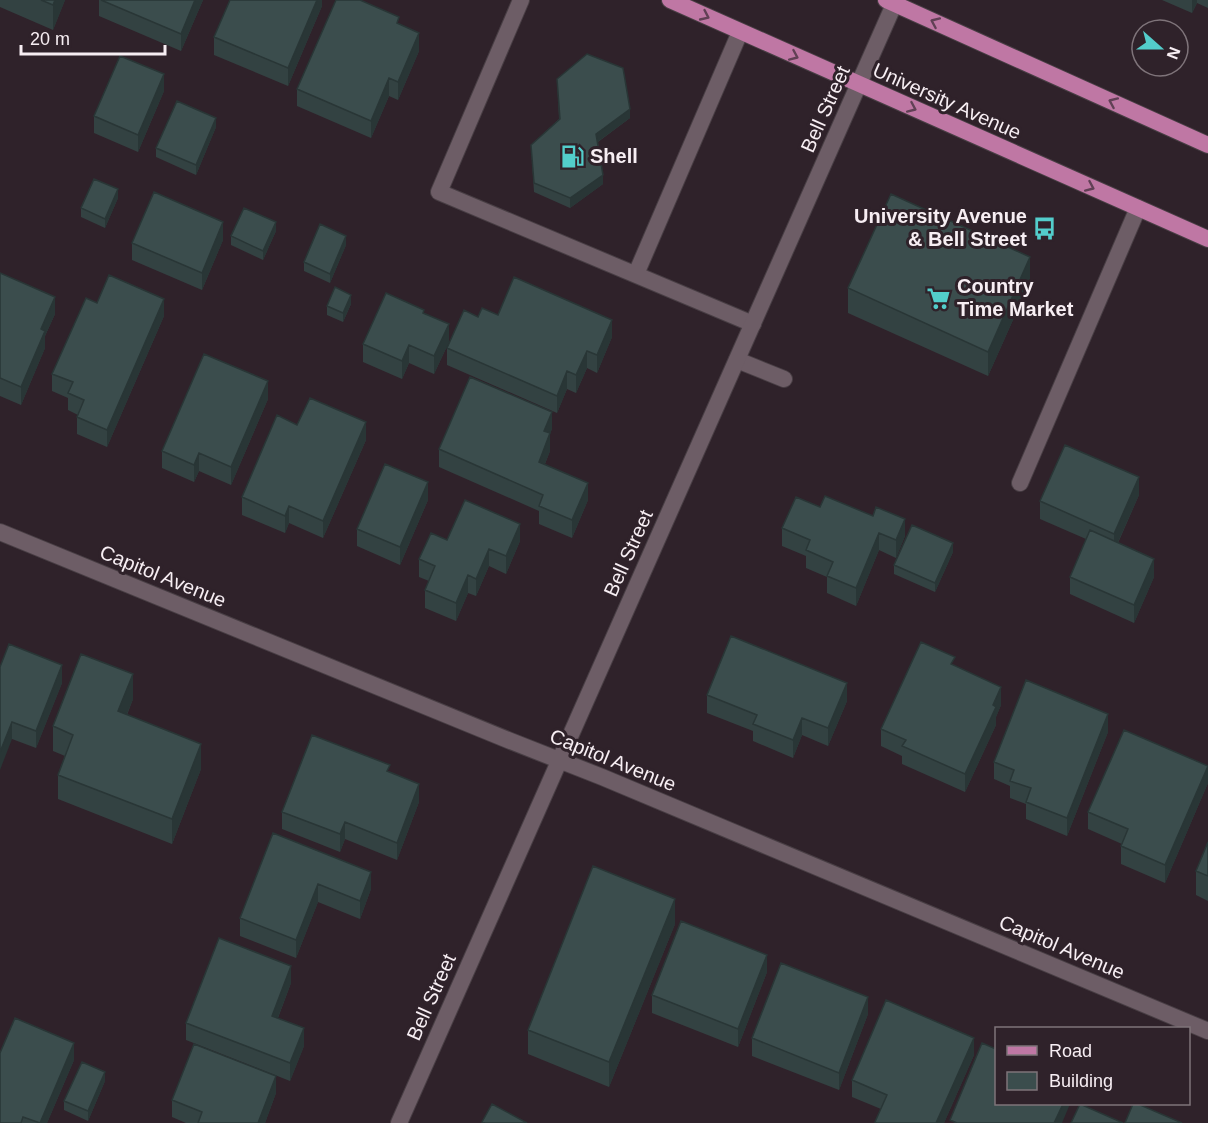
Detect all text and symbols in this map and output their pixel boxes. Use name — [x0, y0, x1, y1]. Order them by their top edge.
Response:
one-way arrow — [698, 9, 709, 21]
scale bar — [21, 18, 165, 56]
one-way arrow — [930, 18, 941, 30]
north arrow — [1130, 18, 1190, 78]
text: 20 m — [30, 29, 70, 49]
text: N — [1164, 45, 1184, 62]
one-way arrow — [787, 49, 798, 61]
street label: University Avenue — [870, 58, 1024, 144]
street label: Bell Street — [796, 62, 854, 156]
one-way arrow — [1108, 98, 1119, 110]
one-way arrow — [906, 101, 917, 113]
fuel station icon: Shell — [559, 143, 585, 169]
place label: Shell — [590, 145, 638, 167]
one-way arrow — [1084, 180, 1095, 192]
place label: University Avenue & Bell Street — [854, 205, 1027, 250]
bus stop icon: University Avenue & Bell Street — [1032, 215, 1058, 241]
place label: Country Time Market — [957, 275, 1074, 320]
supermarket icon: Country Time Market — [926, 285, 952, 311]
street label: Bell Street — [599, 506, 657, 600]
street label: Capitol Avenue — [97, 541, 229, 611]
street label: Capitol Avenue — [547, 725, 679, 795]
street label: Capitol Avenue — [996, 911, 1128, 983]
street label: Bell Street — [402, 950, 460, 1044]
legend — [995, 1027, 1190, 1105]
text: Road — [1049, 1041, 1092, 1061]
text: Building — [1049, 1071, 1113, 1091]

